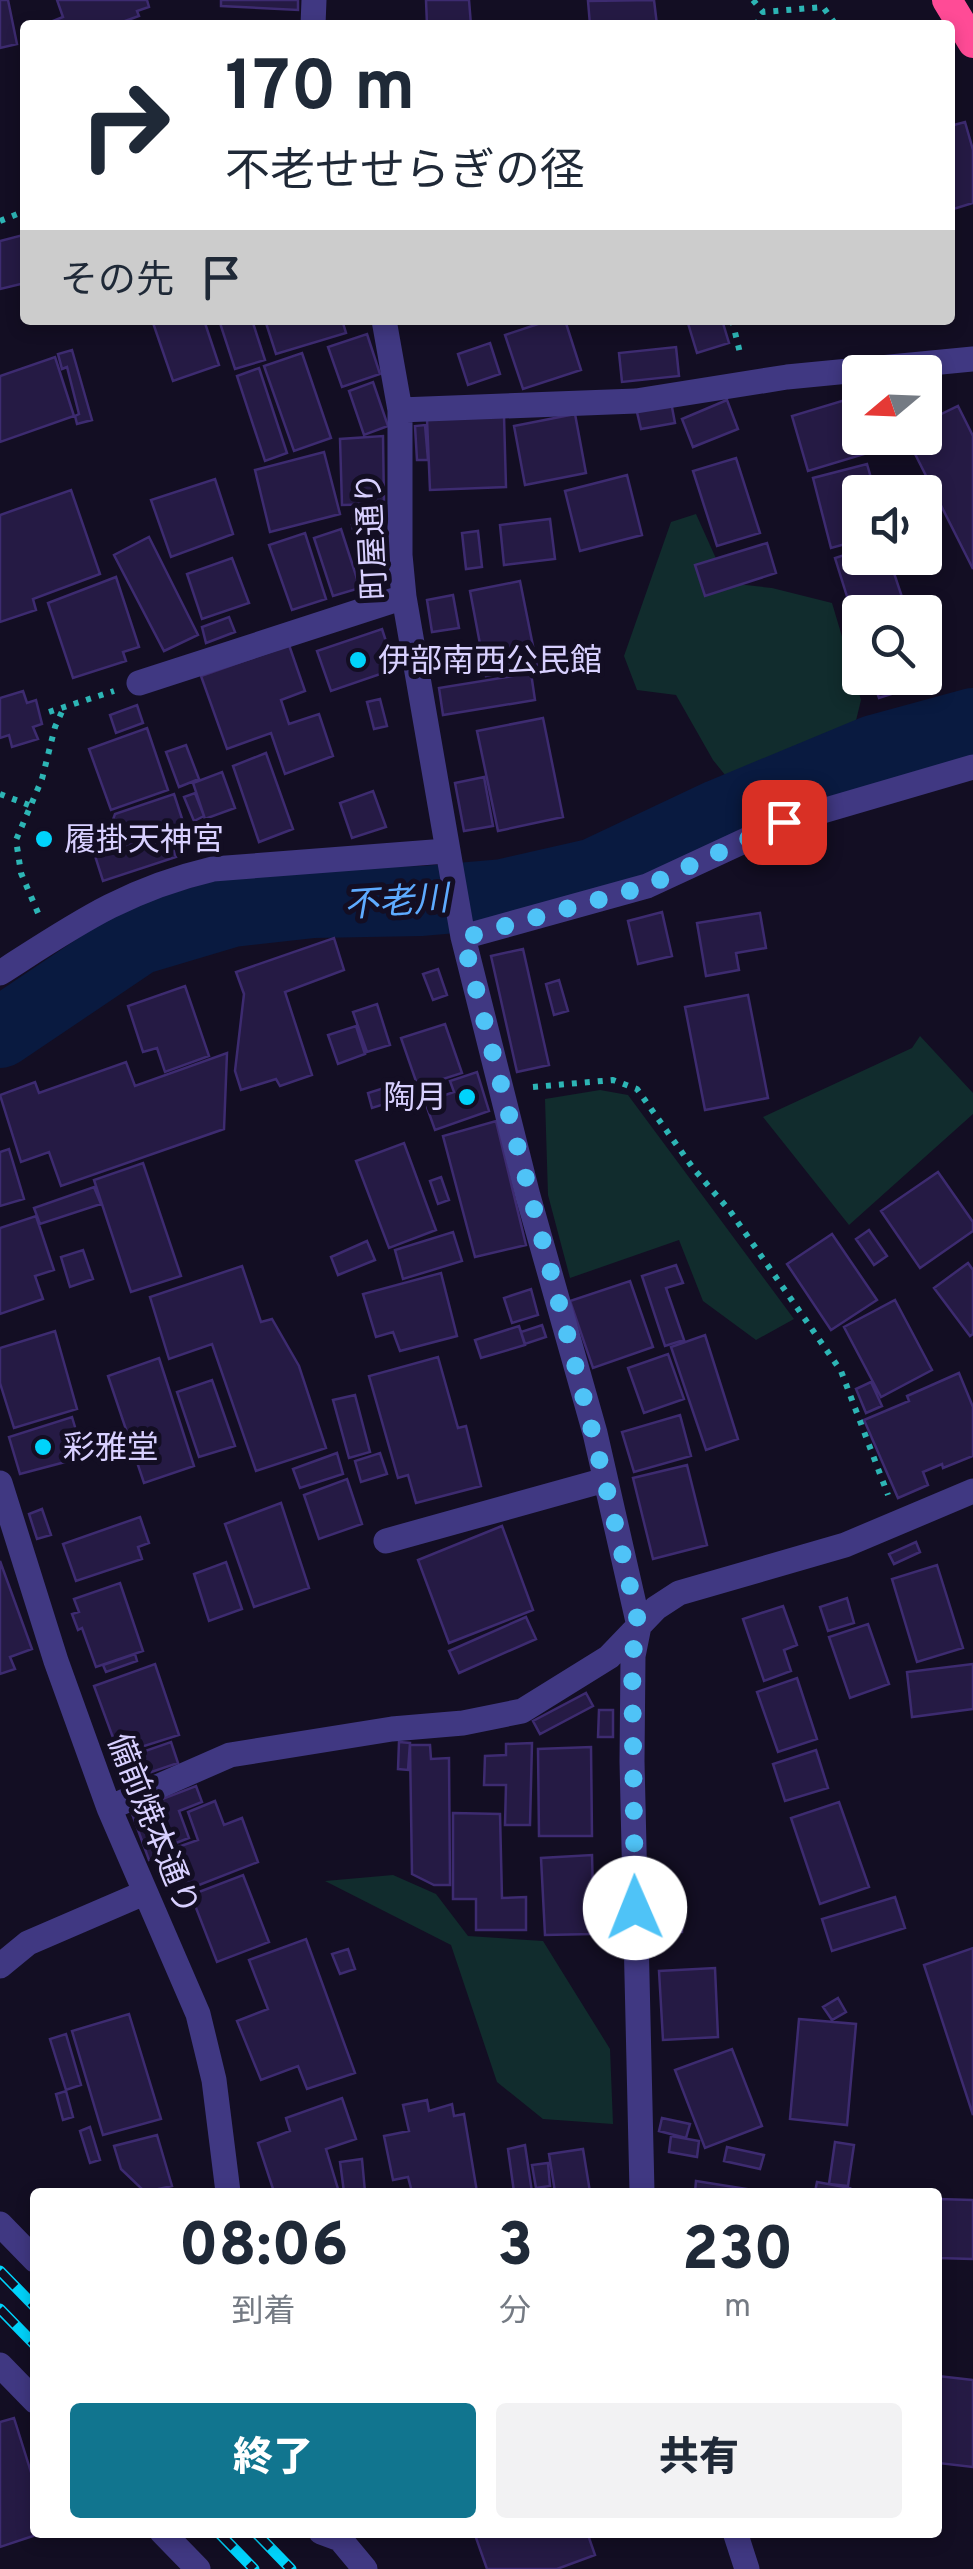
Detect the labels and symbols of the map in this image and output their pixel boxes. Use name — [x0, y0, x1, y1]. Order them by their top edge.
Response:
north arrow — [842, 355, 942, 455]
street label: 町屋通り — [351, 471, 397, 601]
place label: 伊部南西公民館 — [378, 643, 602, 683]
marker: 伊部南西公民館 — [347, 649, 369, 671]
pin — [742, 780, 827, 865]
place label: 履掛天神宮 — [64, 822, 224, 862]
marker: 履掛天神宮 — [33, 828, 55, 850]
water label: 不老川 — [342, 878, 454, 930]
place label: 陶月 — [383, 1080, 447, 1120]
marker: 陶月 — [456, 1086, 478, 1108]
place label: 彩雅堂 — [63, 1430, 159, 1470]
marker: 彩雅堂 — [32, 1436, 54, 1458]
street label: 備前焼本通り — [97, 1729, 206, 1922]
position arrow — [583, 1856, 687, 1960]

